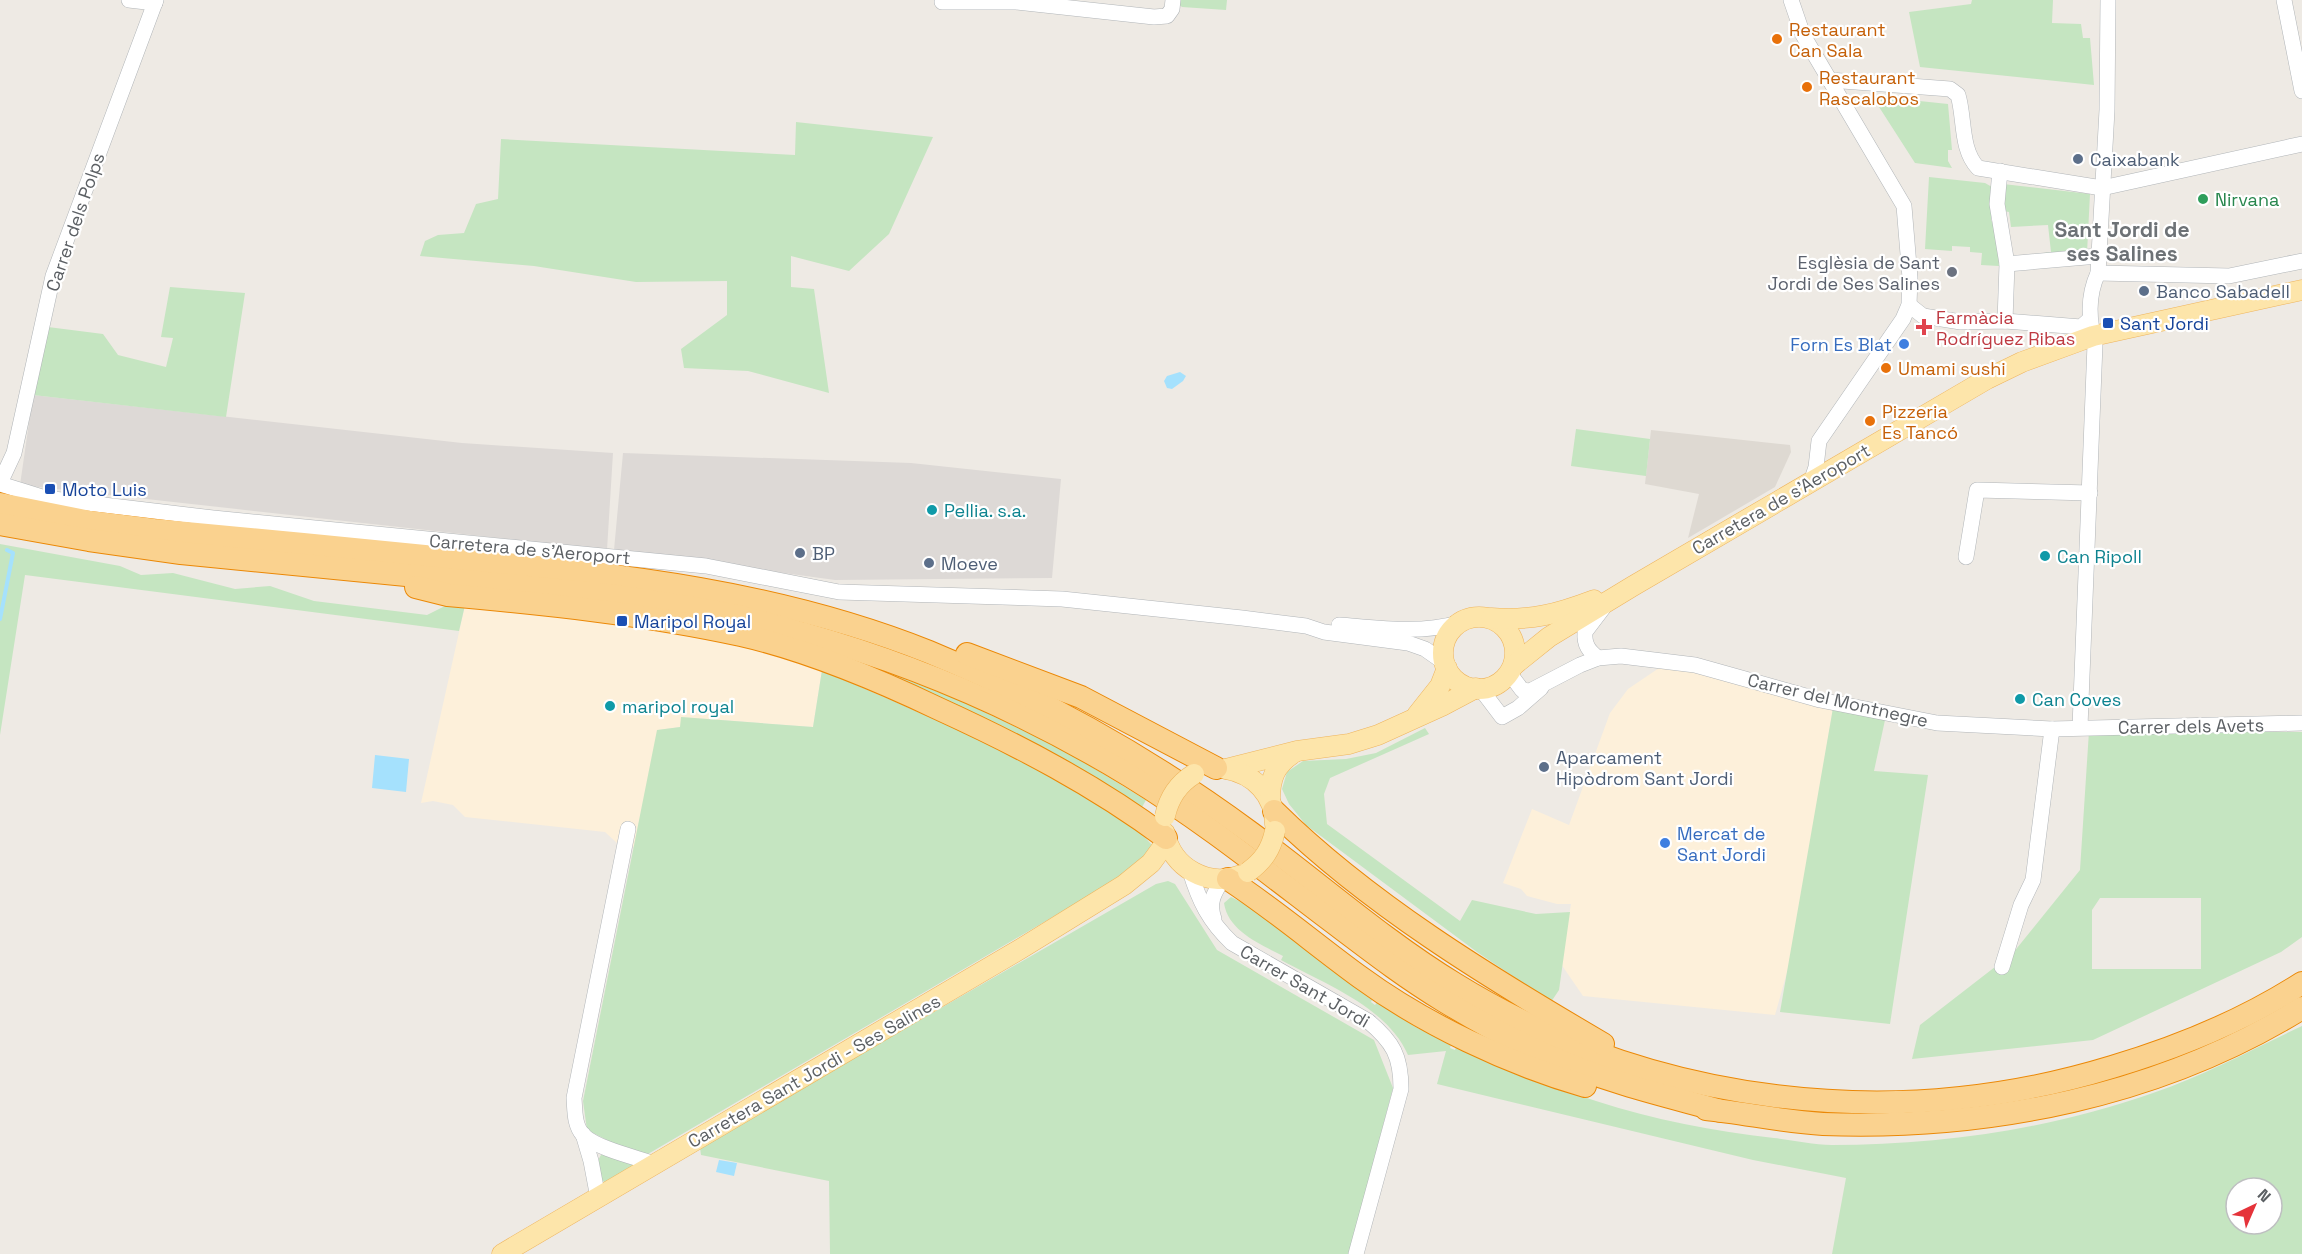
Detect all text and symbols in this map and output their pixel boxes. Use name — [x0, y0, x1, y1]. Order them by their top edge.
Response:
place label: Restaurant Can Sala — [1789, 18, 1886, 62]
marker: Restaurant Can Sala — [1770, 32, 1784, 46]
place label: Restaurant Rascalobos — [1819, 66, 1919, 110]
marker: Restaurant Rascalobos — [1800, 80, 1814, 94]
place label: Caixabank — [2090, 148, 2180, 171]
street label: Carrer dels Polps — [40, 150, 110, 294]
marker: Caixabank — [2071, 152, 2085, 166]
place label: Nirvana — [2215, 188, 2279, 211]
marker: Nirvana — [2196, 192, 2210, 206]
district label: Sant Jordi de ses Salines — [2054, 216, 2190, 267]
place label: Esglèsia de Sant Jordi de Ses Salines — [1768, 251, 1940, 295]
marker: Esglèsia de Sant Jordi de Ses Salines — [1945, 265, 1959, 279]
place label: Banco Sabadell — [2156, 280, 2290, 303]
marker: Banco Sabadell — [2137, 284, 2151, 298]
place label: Farmàcia Rodríguez Ribas — [1936, 306, 2075, 350]
place label: Sant Jordi — [2120, 312, 2209, 335]
marker: Sant Jordi — [2101, 316, 2115, 330]
marker: Farmàcia Rodríguez Ribas — [1917, 320, 1931, 334]
place label: Forn Es Blat — [1790, 333, 1892, 356]
marker: Forn Es Blat — [1897, 337, 1911, 351]
place label: Umami sushi — [1898, 357, 2006, 380]
marker: Umami sushi — [1879, 361, 1893, 375]
place label: Pizzeria Es Tancó — [1882, 400, 1958, 444]
marker: Pizzeria Es Tancó — [1863, 414, 1877, 428]
street label: Carretera de s'Aeroport — [1688, 439, 1874, 559]
place label: Moto Luis — [62, 478, 147, 501]
marker: Moto Luis — [43, 482, 57, 496]
place label: Pellia. s.a. — [944, 499, 1026, 522]
marker: Pellia. s.a. — [925, 503, 939, 517]
street label: Carretera de s'Aeroport — [428, 529, 632, 569]
place label: BP — [812, 542, 835, 565]
place label: Can Ripoll — [2057, 545, 2142, 568]
marker: BP — [793, 546, 807, 560]
marker: Can Ripoll — [2038, 549, 2052, 563]
place label: Moeve — [941, 552, 998, 575]
marker: Moeve — [922, 556, 936, 570]
place label: Maripol Royal — [634, 610, 751, 633]
marker: Maripol Royal — [615, 614, 629, 628]
street label: Carrer del Montnegre — [1745, 668, 1931, 732]
place label: Can Coves — [2032, 688, 2121, 711]
marker: Can Coves — [2013, 692, 2027, 706]
place label: maripol royal — [622, 695, 734, 718]
marker: maripol royal — [603, 699, 617, 713]
street label: Carrer dels Avets — [2118, 713, 2264, 739]
place label: Aparcament Hipòdrom Sant Jordi — [1556, 746, 1733, 790]
marker: Aparcament Hipòdrom Sant Jordi — [1537, 760, 1551, 774]
place label: Mercat de Sant Jordi — [1677, 822, 1766, 866]
marker: Mercat de Sant Jordi — [1658, 836, 1672, 850]
street label: Carrer Sant Jordi — [1236, 940, 1374, 1032]
street label: Carretera Sant Jordi - Ses Salines — [684, 989, 944, 1153]
north arrow — [2224, 1176, 2284, 1236]
text: N — [2253, 1184, 2275, 1207]

